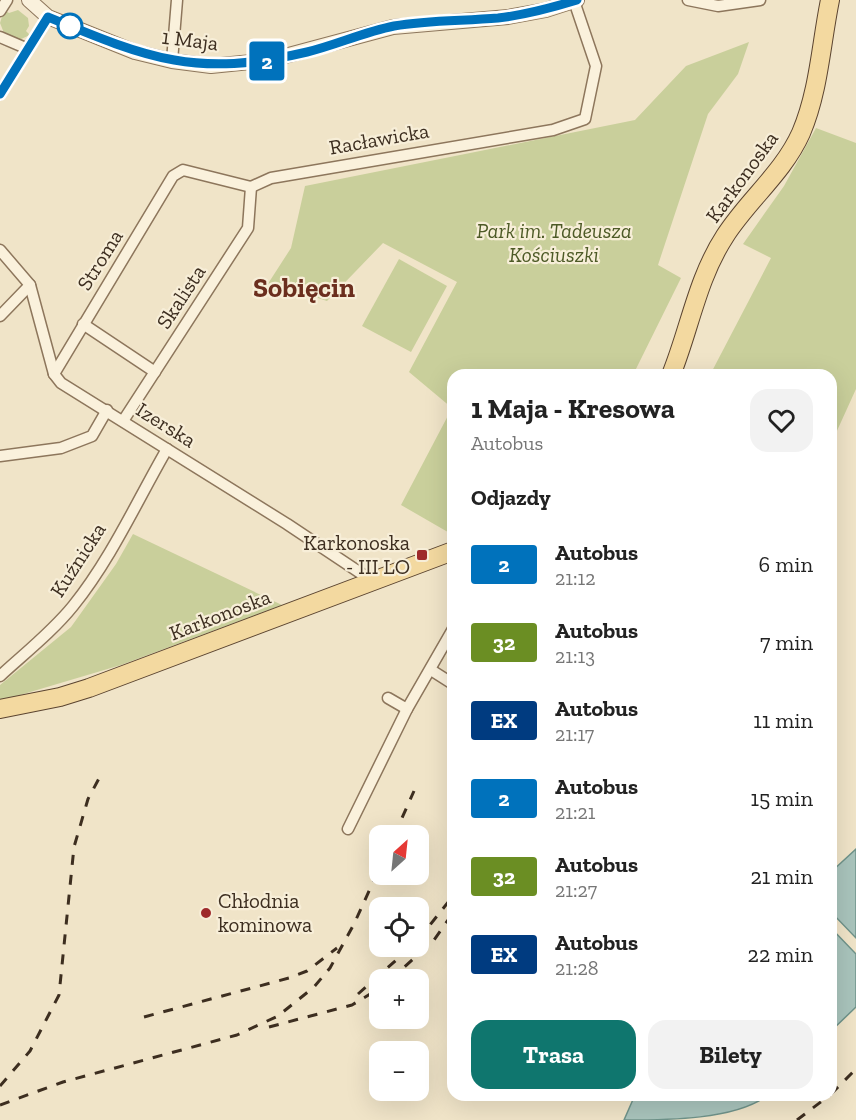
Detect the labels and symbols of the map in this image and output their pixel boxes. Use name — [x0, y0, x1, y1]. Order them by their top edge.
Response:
unlabelled marker — [57, 13, 83, 39]
street label: 1 Maja — [160, 24, 220, 56]
line badge: 2 — [248, 42, 286, 80]
street label: Racławicka — [327, 117, 431, 160]
street label: Karkonoska — [700, 126, 783, 227]
park label: Park im. Tadeusza Kościuszki — [476, 218, 632, 267]
street label: Stroma — [71, 225, 128, 295]
street label: Skalista — [151, 260, 210, 333]
district label: Sobięcin — [253, 272, 355, 304]
street label: Izerska — [132, 397, 201, 452]
street label: Kuźnicka — [44, 518, 111, 602]
place label: Karkonoska - III LO — [303, 530, 410, 579]
marker: Karkonoska - III LO — [415, 548, 429, 562]
street label: Karkonoska — [166, 584, 274, 645]
north arrow — [369, 825, 429, 885]
place label: Chłodnia kominowa — [218, 888, 312, 937]
marker: Chłodnia kominowa — [199, 906, 213, 920]

